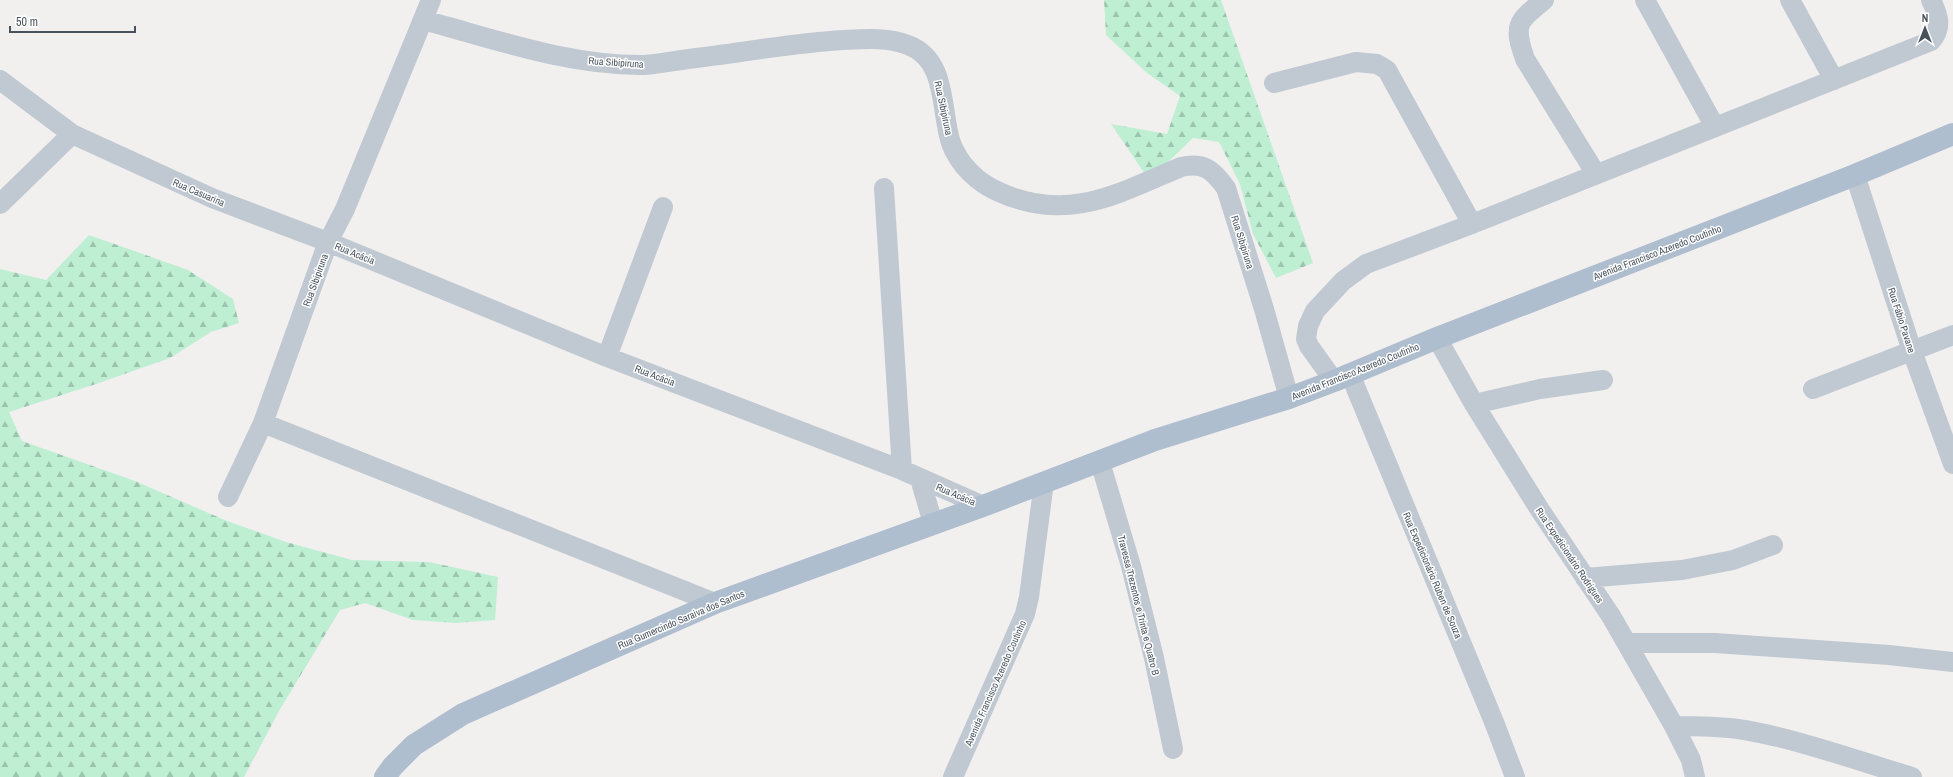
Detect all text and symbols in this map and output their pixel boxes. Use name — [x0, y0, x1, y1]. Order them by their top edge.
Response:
scale bar — [10, 8, 135, 34]
north arrow — [1905, 8, 1945, 48]
text: N — [1922, 11, 1928, 25]
text: 50 m — [16, 14, 38, 30]
street label: Rua Sibipiruna — [588, 54, 644, 71]
street label: Rua Sibipiruna — [931, 80, 956, 137]
street label: Rua Casuarina — [171, 176, 227, 209]
street label: Rua Sibipiruna — [1228, 214, 1257, 271]
street label: Avenida Francisco Azeredo Coutinho — [1590, 222, 1723, 283]
street label: Rua Acácia — [333, 240, 377, 268]
street label: Rua Sibipiruna — [300, 252, 331, 308]
street label: Rua Fábio Pavane — [1885, 286, 1918, 355]
street label: Avenida Francisco Azeredo Coutinho — [1289, 340, 1421, 403]
street label: Rua Acácia — [633, 362, 677, 389]
street label: Rua Acácia — [934, 480, 978, 509]
street label: Rua Expedicionário Rodrigues — [1533, 505, 1606, 606]
street label: Rua Expedicionário Ruben de Souza — [1400, 510, 1465, 641]
street label: Travessa Trezentos e Trinta e Quatro B — [1115, 534, 1162, 677]
street label: Rua Gumercindo Saraiva dos Santos — [616, 587, 746, 652]
street label: Avenida Francisco Azeredo Coutinho — [961, 618, 1029, 749]

